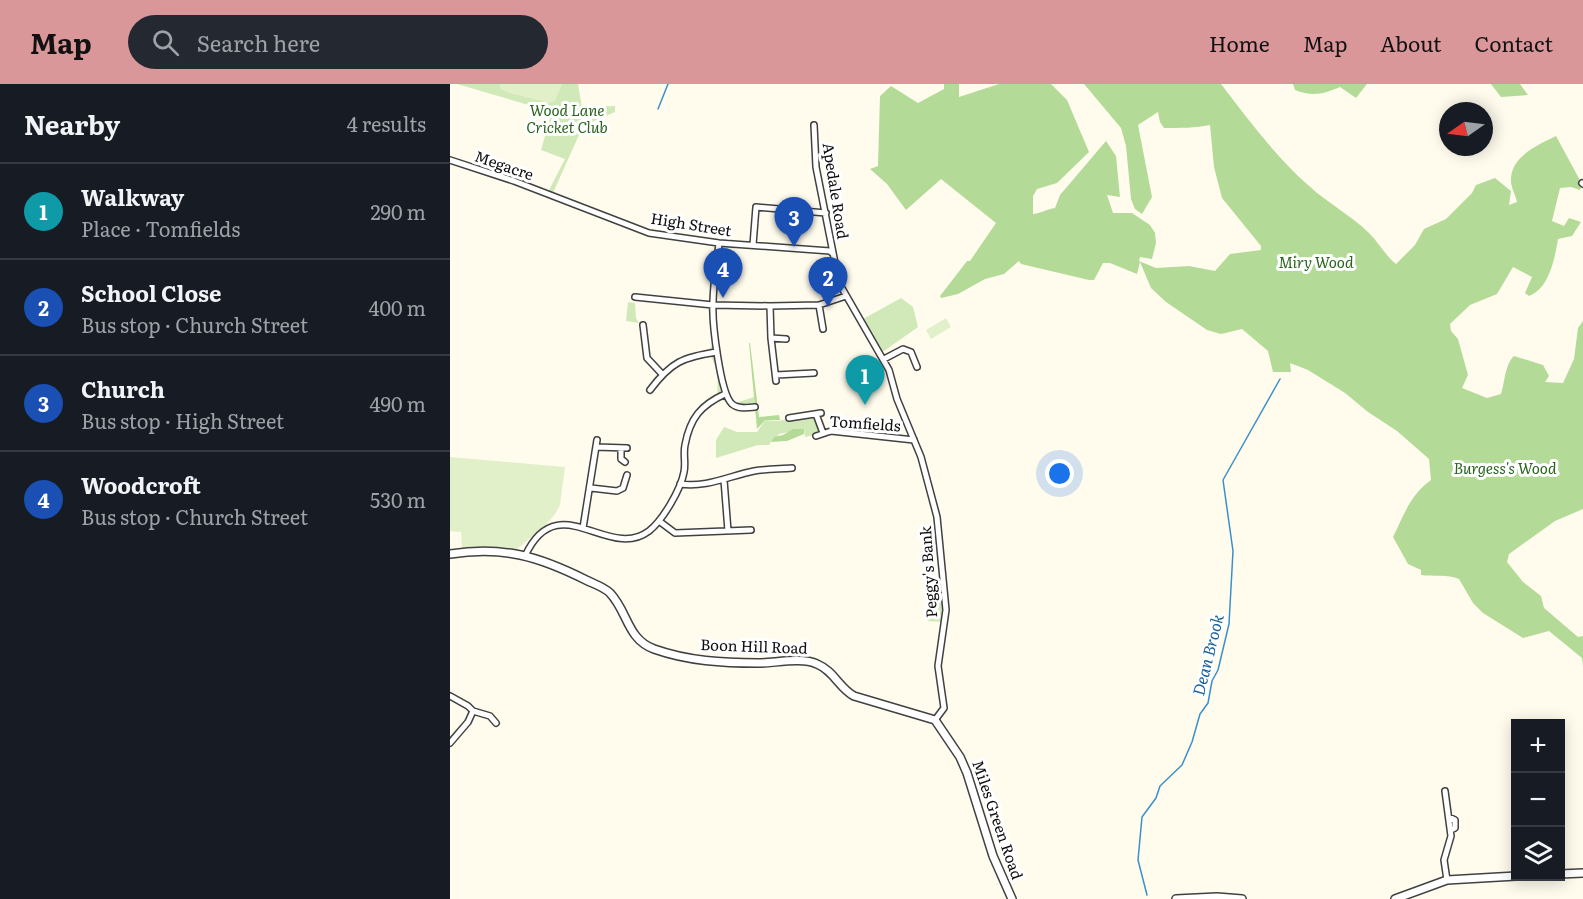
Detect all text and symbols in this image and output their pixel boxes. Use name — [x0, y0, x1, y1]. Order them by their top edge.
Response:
search box — [128, 15, 548, 69]
text: Map — [30, 21, 92, 63]
icon: search — [149, 26, 182, 59]
text: Search here — [197, 26, 320, 59]
text: Home — [1209, 27, 1270, 58]
text: Map — [1303, 27, 1347, 58]
text: About — [1380, 27, 1442, 58]
text: Contact — [1475, 27, 1553, 58]
park label: Wood Lane Cricket Club — [526, 98, 608, 138]
north arrow — [1439, 102, 1493, 156]
text: Nearby — [24, 104, 120, 143]
text: 4 results — [347, 108, 426, 138]
street label: Apedale Road — [818, 141, 855, 241]
street label: Megacre — [472, 144, 537, 185]
text: Walkway — [81, 180, 184, 213]
text: 1 — [39, 196, 48, 226]
text: 290 m — [370, 196, 426, 226]
pin: 3 — [774, 198, 814, 247]
street label: High Street — [649, 206, 733, 241]
text: Place · Tomfields — [81, 213, 240, 243]
pin: 4 — [704, 248, 742, 298]
park label: Miry Wood — [1278, 250, 1354, 273]
pin: 2 — [808, 258, 848, 307]
text: School Close — [81, 276, 221, 309]
text: 2 — [38, 292, 49, 322]
text: 400 m — [368, 292, 426, 322]
text: Bus stop · Church Street — [81, 309, 308, 339]
pin: 1 — [846, 356, 884, 405]
text: Church — [81, 372, 165, 405]
text: 3 — [38, 388, 49, 418]
text: 490 m — [370, 388, 426, 418]
text: Bus stop · High Street — [81, 405, 284, 435]
street label: Tomfields — [829, 409, 902, 436]
park label: Burgess's Wood — [1453, 456, 1557, 479]
your location — [1045, 459, 1074, 488]
text: Woodcroft — [81, 468, 201, 501]
text: 4 — [37, 484, 50, 514]
text: 530 m — [370, 484, 426, 514]
text: Bus stop · Church Street — [81, 501, 308, 531]
street label: Peggy's Bank — [913, 525, 942, 619]
water label: Dean Brook — [1185, 611, 1229, 698]
street label: Boon Hill Road — [700, 632, 808, 659]
map controls — [1511, 719, 1565, 881]
button: + — [1511, 719, 1565, 773]
street label: Miles Green Road — [967, 757, 1030, 882]
button: − — [1511, 773, 1565, 827]
button: layers — [1511, 827, 1565, 881]

